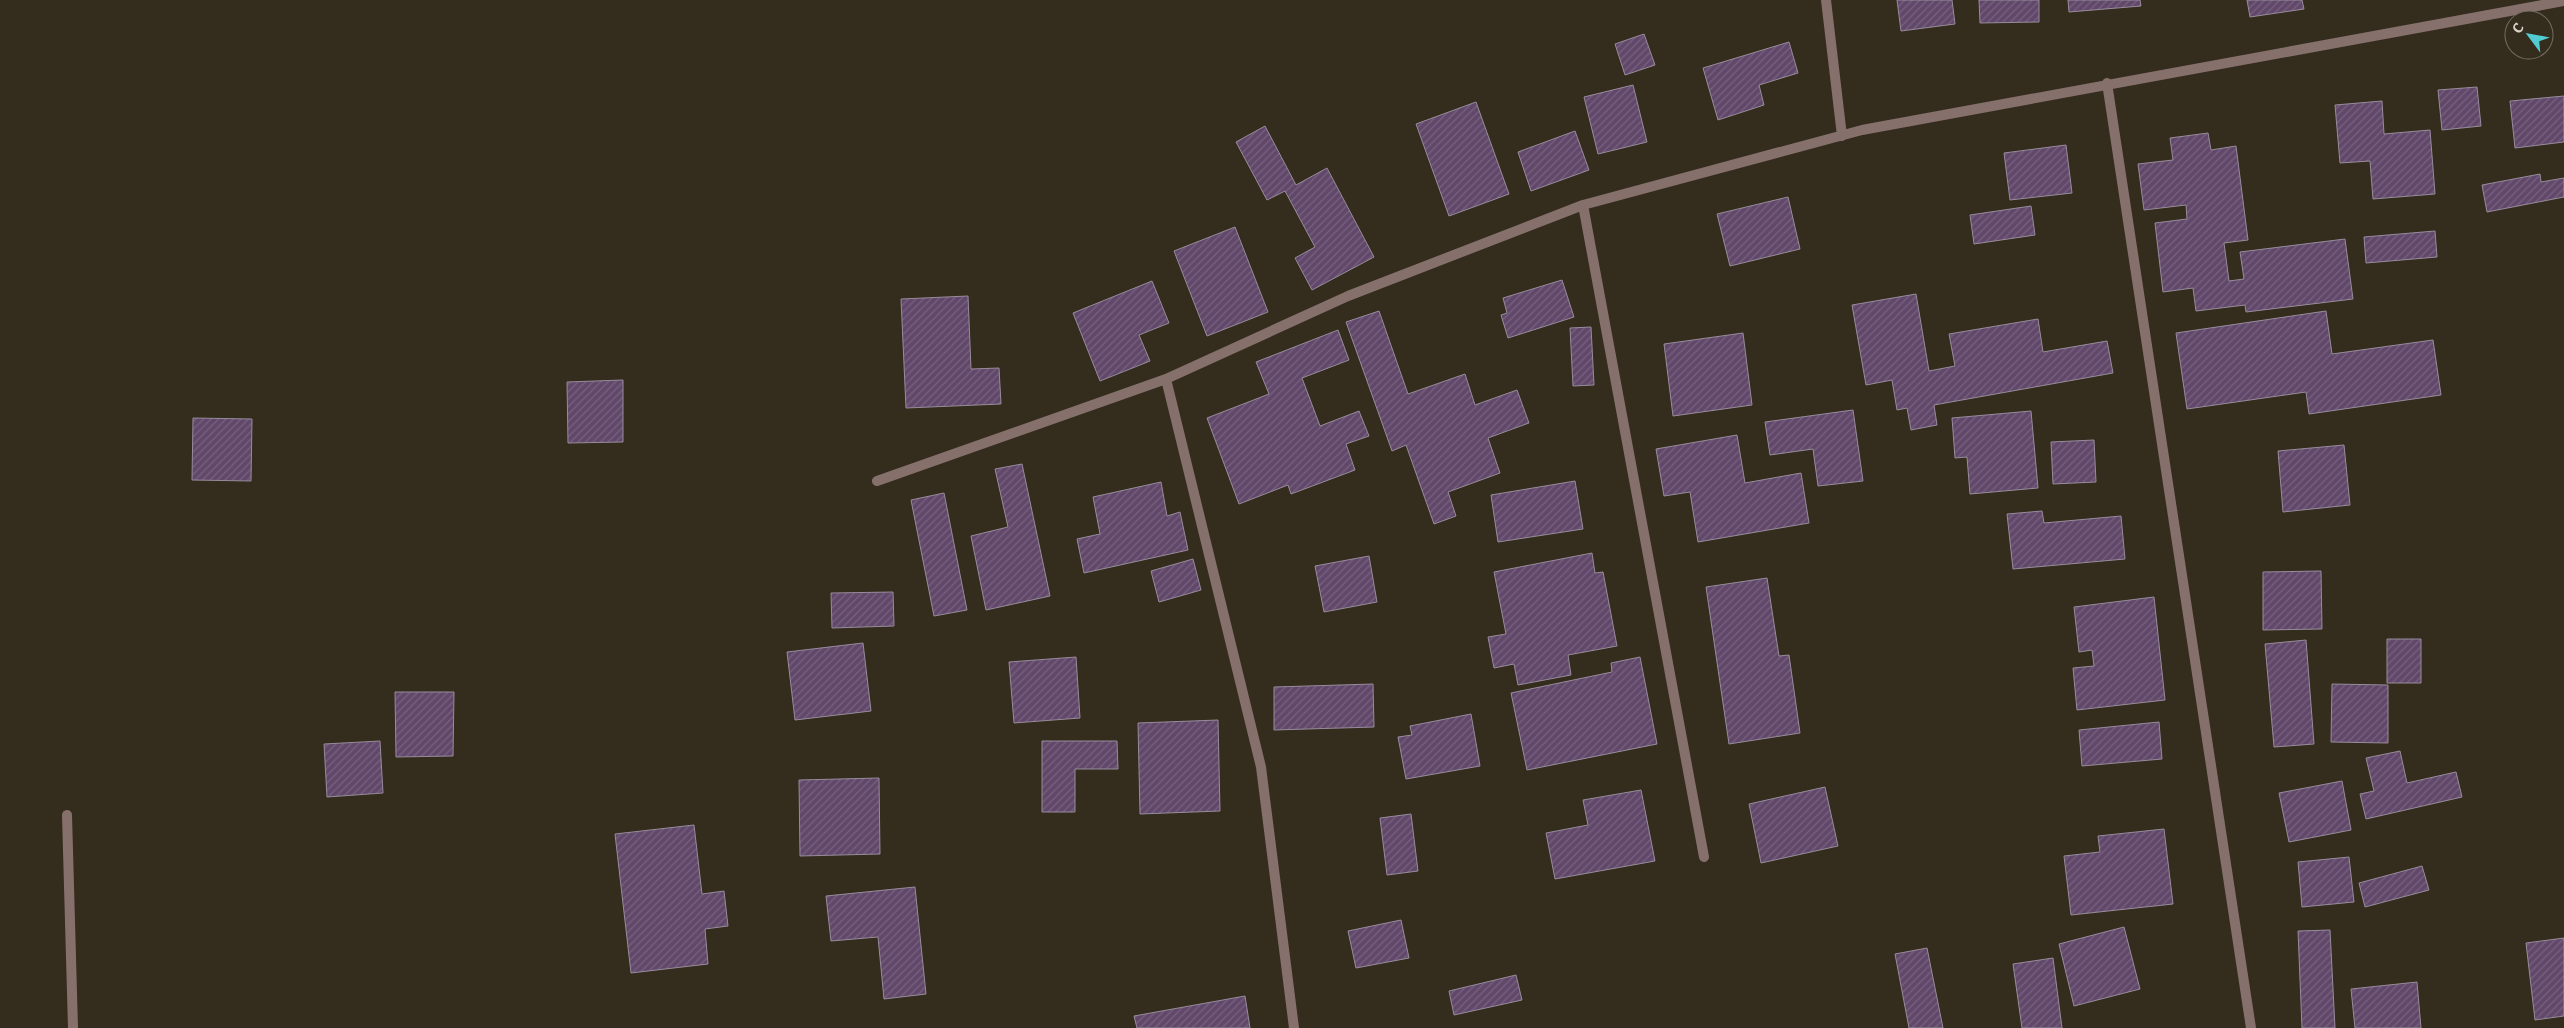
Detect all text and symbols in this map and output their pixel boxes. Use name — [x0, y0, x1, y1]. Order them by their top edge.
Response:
north arrow — [2504, 10, 2554, 60]
text: С — [2509, 20, 2528, 37]

